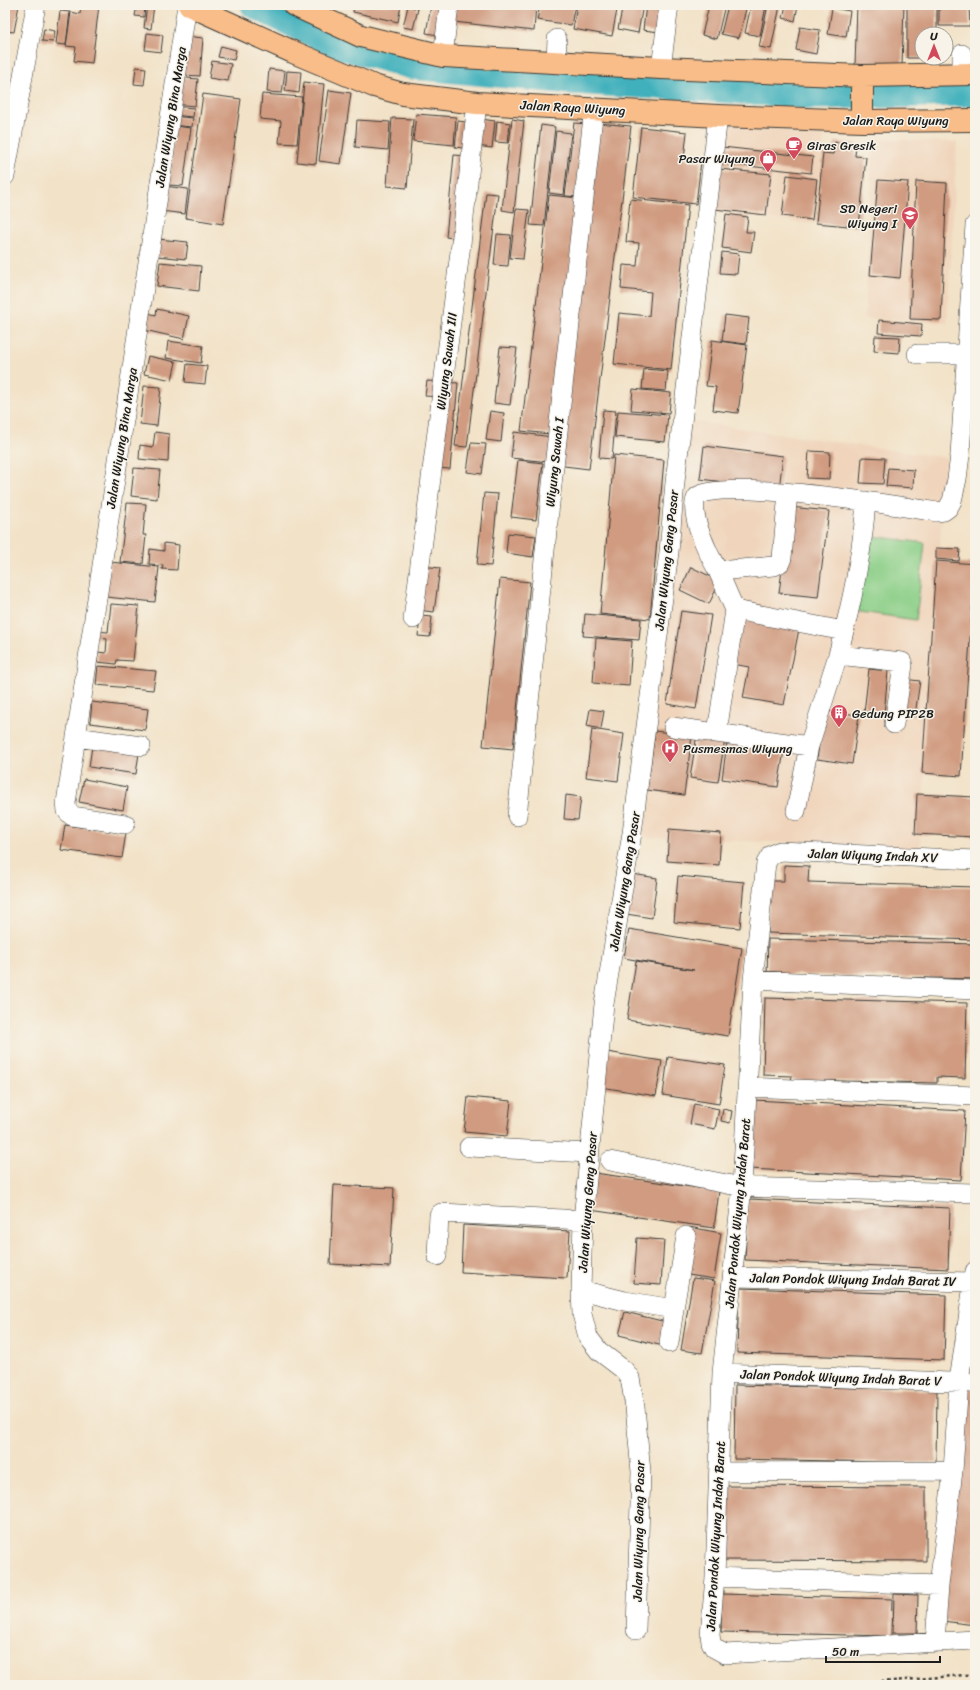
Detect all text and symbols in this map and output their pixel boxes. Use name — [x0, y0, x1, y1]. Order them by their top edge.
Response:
north arrow — [914, 26, 954, 66]
text: U — [930, 27, 938, 46]
street label: Jalan Wiyung Bina Marga — [148, 44, 193, 190]
street label: Jalan Raya Wiyung — [519, 93, 627, 122]
street label: Jalan Raya Wiyung — [842, 109, 949, 132]
place label: Giras Gresik — [807, 134, 876, 157]
cafe icon: Giras Gresik — [784, 135, 804, 160]
place label: Pasar Wiyung — [678, 147, 755, 170]
shop icon: Pasar Wiyung — [758, 148, 778, 173]
place label: SD Negeri Wiyung I — [840, 197, 898, 235]
school or university icon: SD Negeri Wiyung I — [900, 205, 920, 230]
street label: Wiyung Sawah III — [429, 311, 464, 411]
street label: Jalan Wiyung Bina Marga — [99, 365, 144, 511]
street label: Wiyung Sawah I — [538, 415, 571, 508]
street label: Jalan Wiyung Gang Pasar — [648, 488, 685, 632]
place label: Gedung PIP2B — [852, 702, 934, 725]
building icon: Gedung PIP2B — [829, 703, 849, 728]
place label: Pusmesmas Wiyung — [683, 737, 793, 760]
hospital icon: Pusmesmas Wiyung — [660, 738, 680, 763]
street label: Jalan Wiyung Gang Pasar — [602, 809, 647, 954]
street label: Jalan Wiyung Indah XV — [807, 842, 939, 869]
street label: Jalan Pondok Wiyung Indah Barat — [718, 1117, 757, 1310]
street label: Jalan Wiyung Gang Pasar — [571, 1130, 604, 1274]
street label: Jalan Pondok Wiyung Indah Barat IV — [749, 1266, 957, 1293]
street label: Jalan Pondok Wiyung Indah Barat V — [739, 1362, 943, 1393]
street label: Jalan Pondok Wiyung Indah Barat — [699, 1440, 732, 1633]
street label: Jalan Wiyung Gang Pasar — [626, 1460, 651, 1603]
scale bar — [826, 1638, 940, 1664]
text: 50 m — [832, 1641, 859, 1663]

